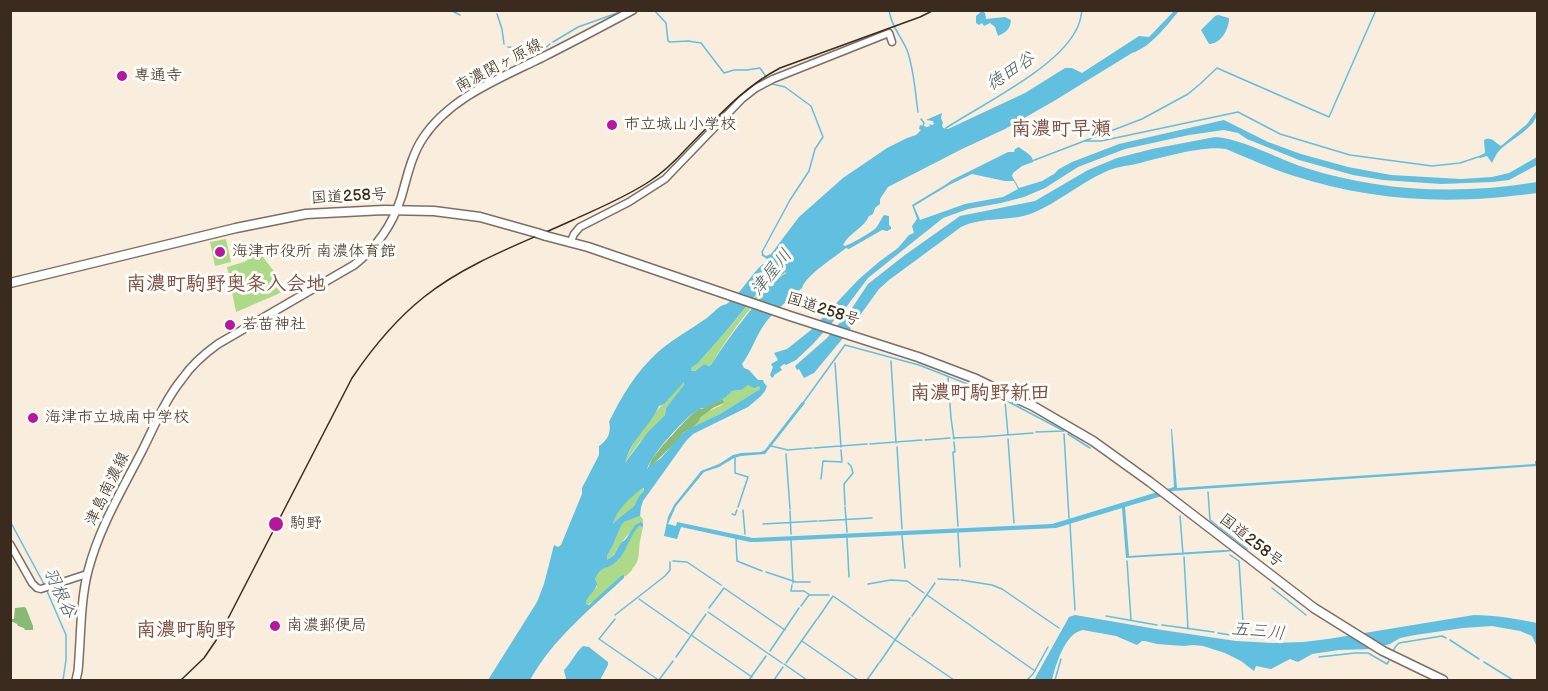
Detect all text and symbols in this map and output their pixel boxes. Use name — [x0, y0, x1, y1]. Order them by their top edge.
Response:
street label: 南濃関ヶ原線 — [452, 35, 546, 97]
water label: 徳田谷 — [982, 48, 1040, 96]
place label: 専通寺 — [134, 66, 182, 86]
marker: 専通寺 — [115, 69, 129, 83]
place label: 市立城山小学校 — [624, 115, 736, 135]
marker: 市立城山小学校 — [605, 118, 619, 132]
district label: 南濃町早瀬 — [1011, 118, 1111, 142]
street label: 国道258号 — [311, 185, 387, 209]
place label: 海津市役所 南濃体育館 — [232, 242, 396, 262]
marker: 海津市役所 南濃体育館 — [213, 245, 227, 259]
water label: 津屋川 — [747, 245, 797, 301]
district label: 南濃町駒野奥条入会地 — [126, 273, 326, 297]
street label: 国道258号 — [784, 289, 862, 331]
place label: 若苗神社 — [242, 315, 306, 335]
marker: 若苗神社 — [223, 318, 237, 332]
district label: 南濃町駒野新田 — [910, 382, 1050, 406]
place label: 海津市立城南中学校 — [45, 408, 189, 428]
marker: 海津市立城南中学校 — [26, 411, 40, 425]
street label: 津島南濃線 — [82, 449, 134, 529]
street label: 国道258号 — [1215, 510, 1287, 572]
place label: 駒野 — [290, 514, 322, 534]
marker: 駒野 — [267, 515, 285, 533]
water label: 羽根谷 — [38, 564, 80, 622]
place label: 南濃郵便局 — [287, 616, 367, 636]
water label: 五三川 — [1230, 618, 1286, 646]
district label: 南濃町駒野 — [136, 619, 236, 643]
marker: 南濃郵便局 — [268, 619, 282, 633]

